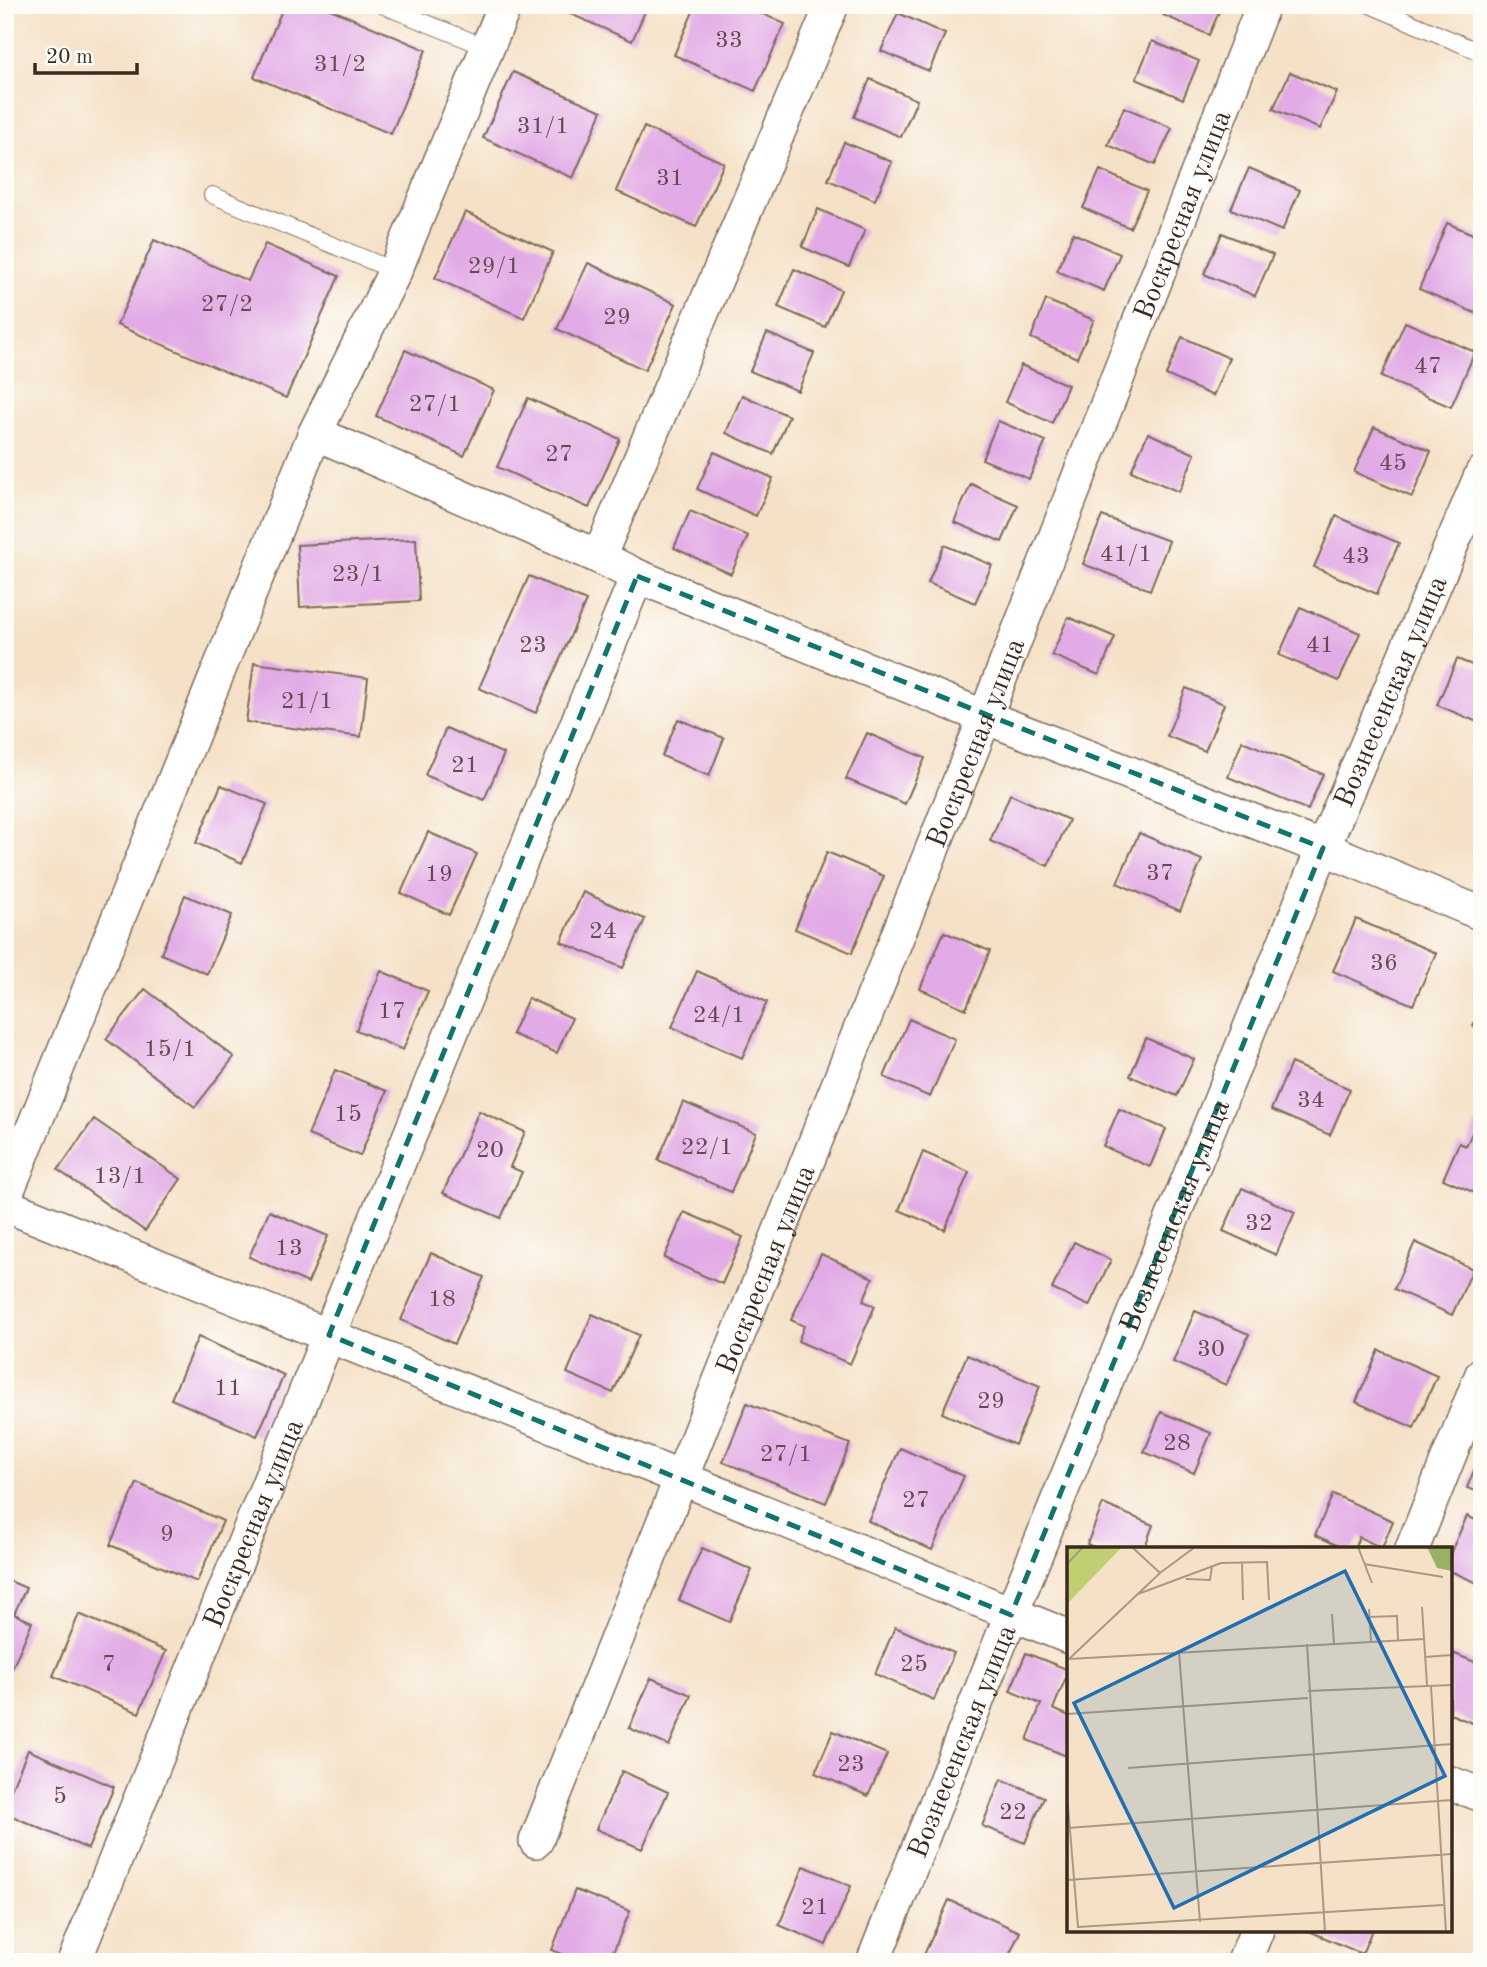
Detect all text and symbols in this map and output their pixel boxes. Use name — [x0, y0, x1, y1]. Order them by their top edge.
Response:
house number: 33 — [715, 29, 743, 53]
scale bar — [35, 32, 136, 76]
text: 20 m — [46, 47, 93, 68]
house number: 31/2 — [314, 53, 366, 77]
street label: Воскресная улица — [1131, 107, 1238, 324]
house number: 31/1 — [517, 115, 569, 139]
house number: 31 — [656, 167, 684, 191]
house number: 29/1 — [468, 255, 520, 279]
house number: 27/2 — [201, 293, 253, 317]
house number: 29 — [603, 306, 631, 330]
house number: 47 — [1414, 355, 1442, 379]
house number: 27/1 — [409, 393, 461, 417]
house number: 27 — [545, 443, 573, 467]
house number: 45 — [1379, 452, 1407, 476]
house number: 41/1 — [1100, 543, 1152, 567]
house number: 43 — [1342, 545, 1370, 569]
house number: 23/1 — [332, 563, 384, 587]
street label: Вознесенская улица — [1331, 572, 1454, 812]
house number: 23 — [519, 634, 547, 658]
house number: 41 — [1306, 634, 1334, 658]
street label: Воскресная улица — [923, 635, 1031, 852]
house number: 21/1 — [281, 690, 333, 714]
house number: 21 — [451, 754, 479, 778]
house number: 37 — [1146, 862, 1174, 886]
house number: 19 — [425, 863, 453, 887]
house number: 24 — [589, 920, 617, 944]
house number: 36 — [1370, 952, 1398, 976]
house number: 17 — [378, 1000, 406, 1024]
house number: 24/1 — [693, 1004, 745, 1028]
house number: 15/1 — [144, 1038, 196, 1062]
house number: 34 — [1297, 1089, 1325, 1113]
street label: Вознесенская улица — [1117, 1096, 1236, 1337]
house number: 15 — [334, 1103, 362, 1127]
house number: 22/1 — [681, 1136, 733, 1160]
house number: 20 — [476, 1139, 504, 1163]
street label: Воскресная улица — [713, 1161, 822, 1379]
house number: 13/1 — [94, 1165, 146, 1189]
house number: 32 — [1245, 1212, 1273, 1236]
house number: 13 — [275, 1237, 303, 1261]
house number: 18 — [428, 1288, 456, 1312]
house number: 30 — [1197, 1338, 1225, 1362]
house number: 11 — [214, 1377, 242, 1401]
house number: 29 — [977, 1390, 1005, 1414]
street label: Воскресная улица — [200, 1416, 310, 1632]
house number: 28 — [1163, 1432, 1191, 1456]
house number: 27/1 — [760, 1443, 812, 1467]
house number: 27 — [902, 1489, 930, 1513]
house number: 9 — [160, 1523, 174, 1547]
inset map — [1067, 1547, 1452, 1932]
street label: Вознесенская улица — [905, 1621, 1023, 1862]
house number: 7 — [102, 1653, 116, 1677]
house number: 25 — [900, 1653, 928, 1677]
house number: 23 — [837, 1753, 865, 1777]
house number: 5 — [53, 1785, 67, 1809]
house number: 22 — [999, 1801, 1027, 1825]
house number: 21 — [801, 1896, 829, 1920]

